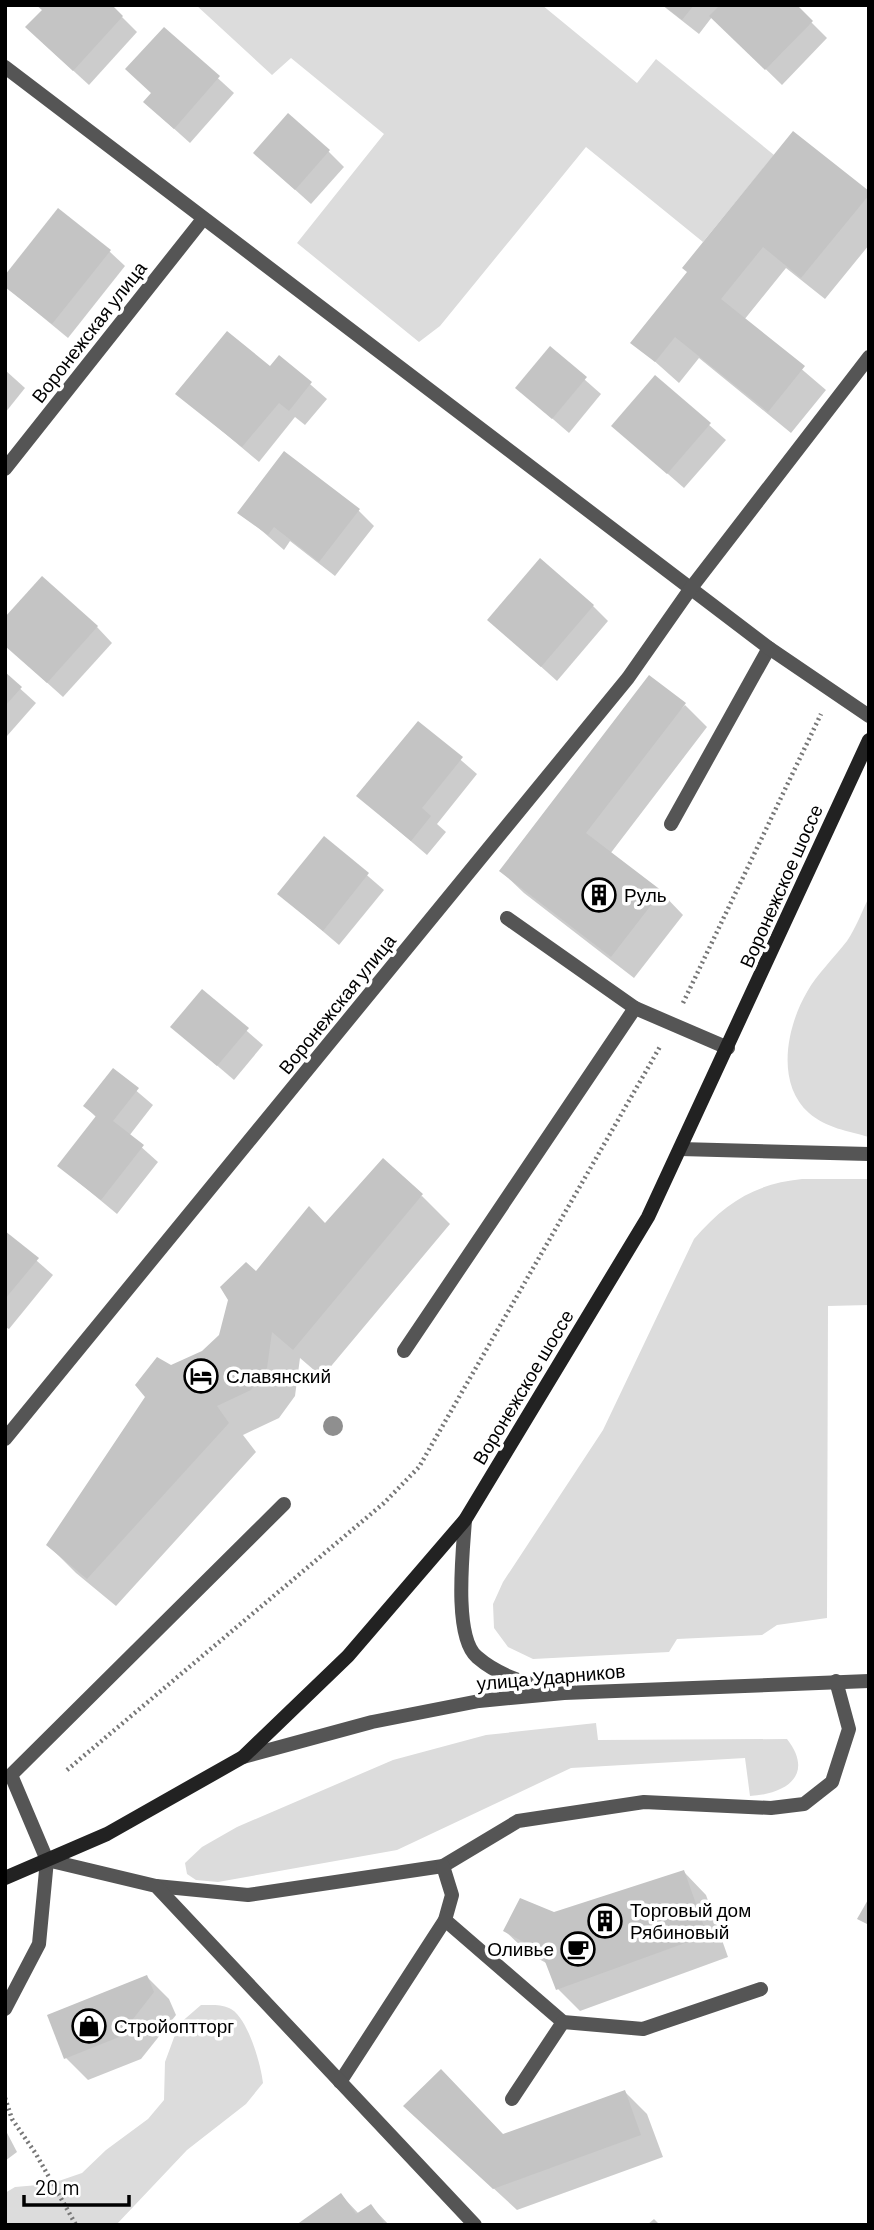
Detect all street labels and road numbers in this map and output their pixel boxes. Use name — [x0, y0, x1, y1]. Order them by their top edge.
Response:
street label: Воронежская улица — [26, 256, 151, 407]
street label: Воронежское шоссе — [734, 801, 827, 971]
street label: Воронежская улица — [273, 929, 400, 1078]
street label: Воронежское шоссе — [467, 1305, 578, 1468]
street label: улица Ударников — [476, 1659, 626, 1694]

